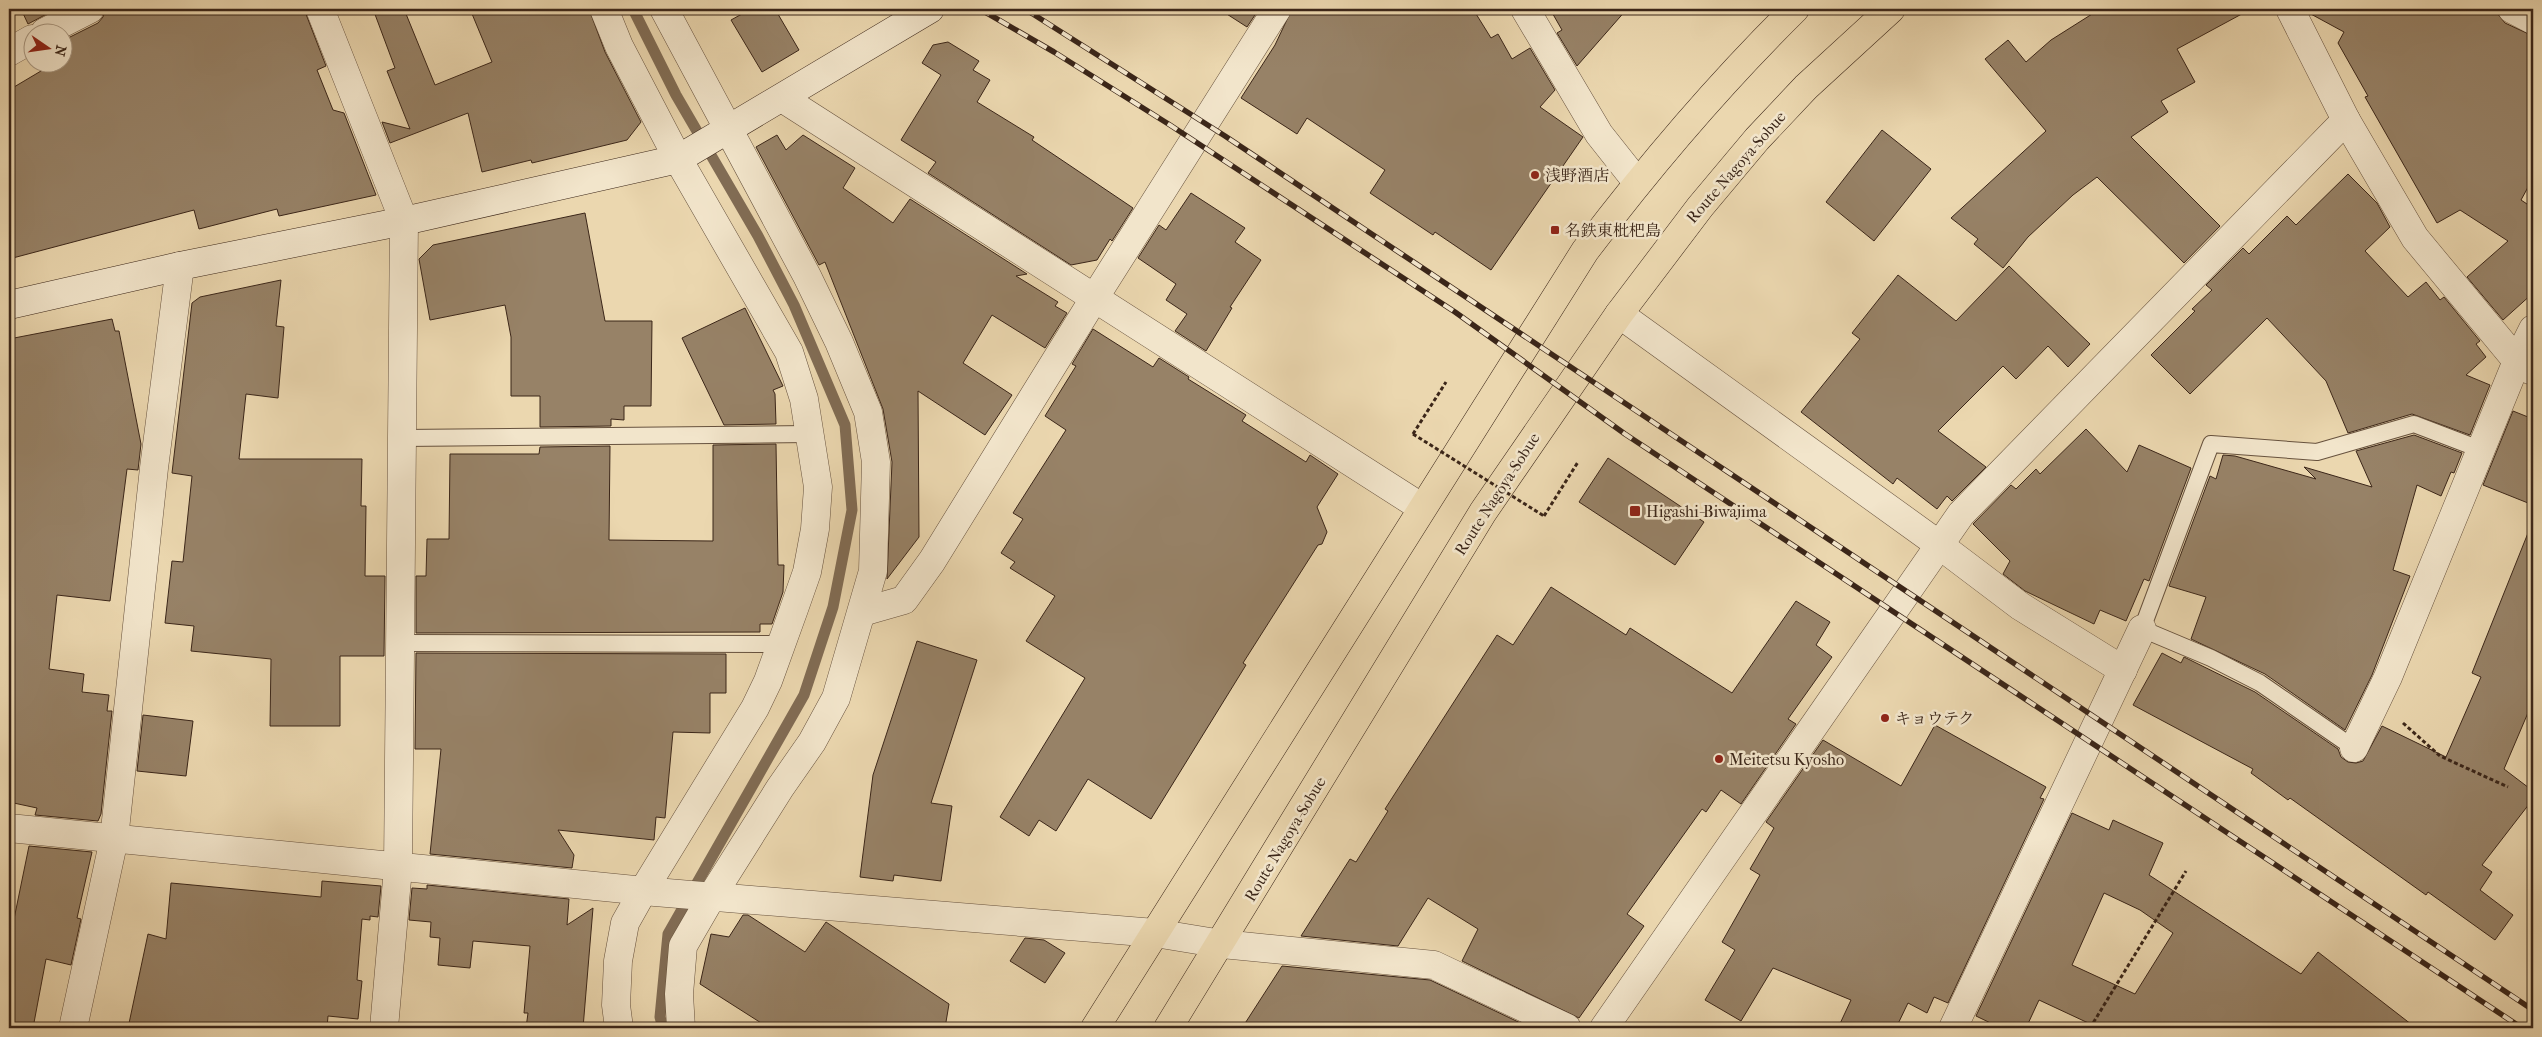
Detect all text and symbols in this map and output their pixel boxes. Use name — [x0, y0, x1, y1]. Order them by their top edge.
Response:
north arrow — [22, 22, 72, 72]
text: N — [51, 44, 70, 58]
street label: Route Nagoya-Sobue — [1682, 107, 1790, 227]
place label: 浅野酒店 — [1545, 166, 1609, 185]
marker: 浅野酒店 — [1529, 169, 1541, 181]
place label: 名鉄東枇杷島 — [1565, 221, 1661, 240]
marker: 名鉄東枇杷島 — [1549, 224, 1561, 236]
street label: Route Nagoya-Sobue — [1450, 429, 1544, 559]
place label: Higashi-Biwajima — [1646, 502, 1767, 521]
marker: Higashi-Biwajima — [1628, 504, 1642, 518]
place label: キョウテク — [1895, 709, 1974, 728]
marker: キョウテク — [1879, 712, 1891, 724]
place label: Meitetsu Kyosho — [1729, 750, 1844, 769]
marker: Meitetsu Kyosho — [1713, 753, 1725, 765]
street label: Route Nagoya-Sobue — [1240, 773, 1330, 905]

